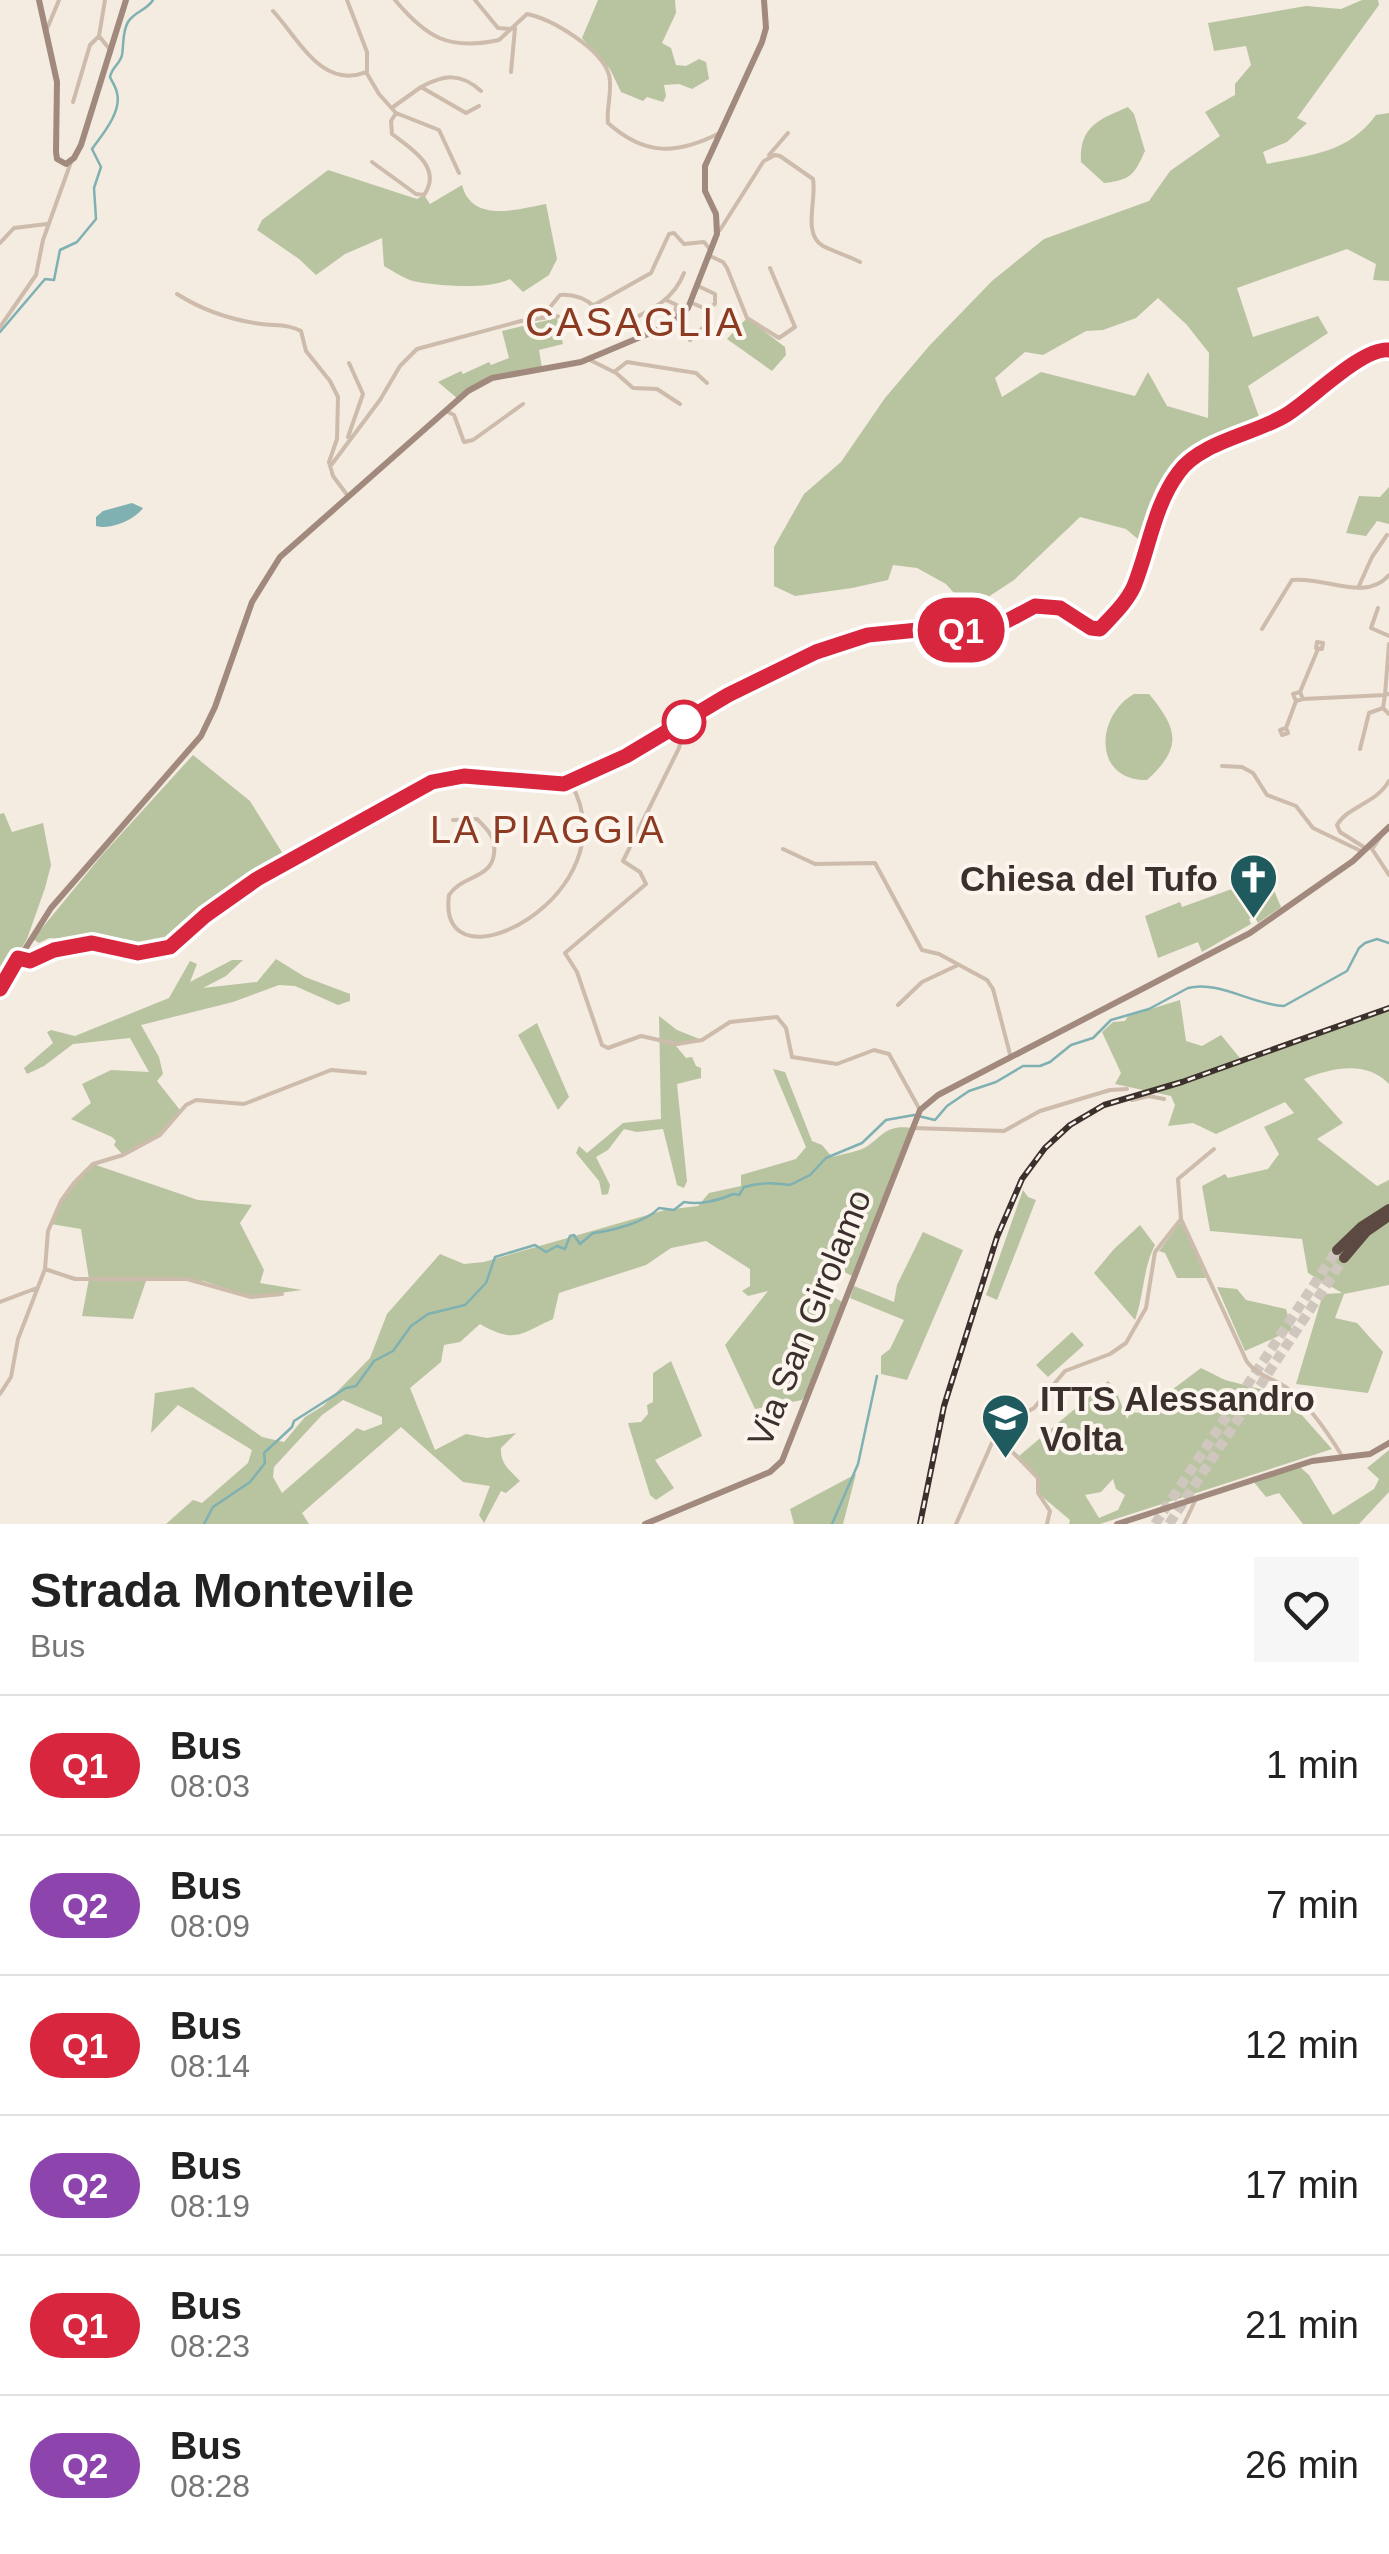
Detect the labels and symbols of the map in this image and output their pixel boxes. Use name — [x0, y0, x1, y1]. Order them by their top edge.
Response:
district label: CASAGLIA — [525, 300, 745, 344]
line badge: Q1 — [916, 598, 1006, 662]
unlabelled marker — [663, 701, 705, 743]
district label: LA PIAGGIA — [430, 809, 666, 851]
church icon: Chiesa del Tufo — [1227, 852, 1279, 920]
place label: Chiesa del Tufo — [960, 859, 1218, 898]
street label: Via San Girolamo — [740, 1184, 878, 1452]
place label: ITTS Alessandro Volta — [1040, 1379, 1315, 1458]
school or university icon: ITTS Alessandro Volta — [979, 1392, 1031, 1460]

